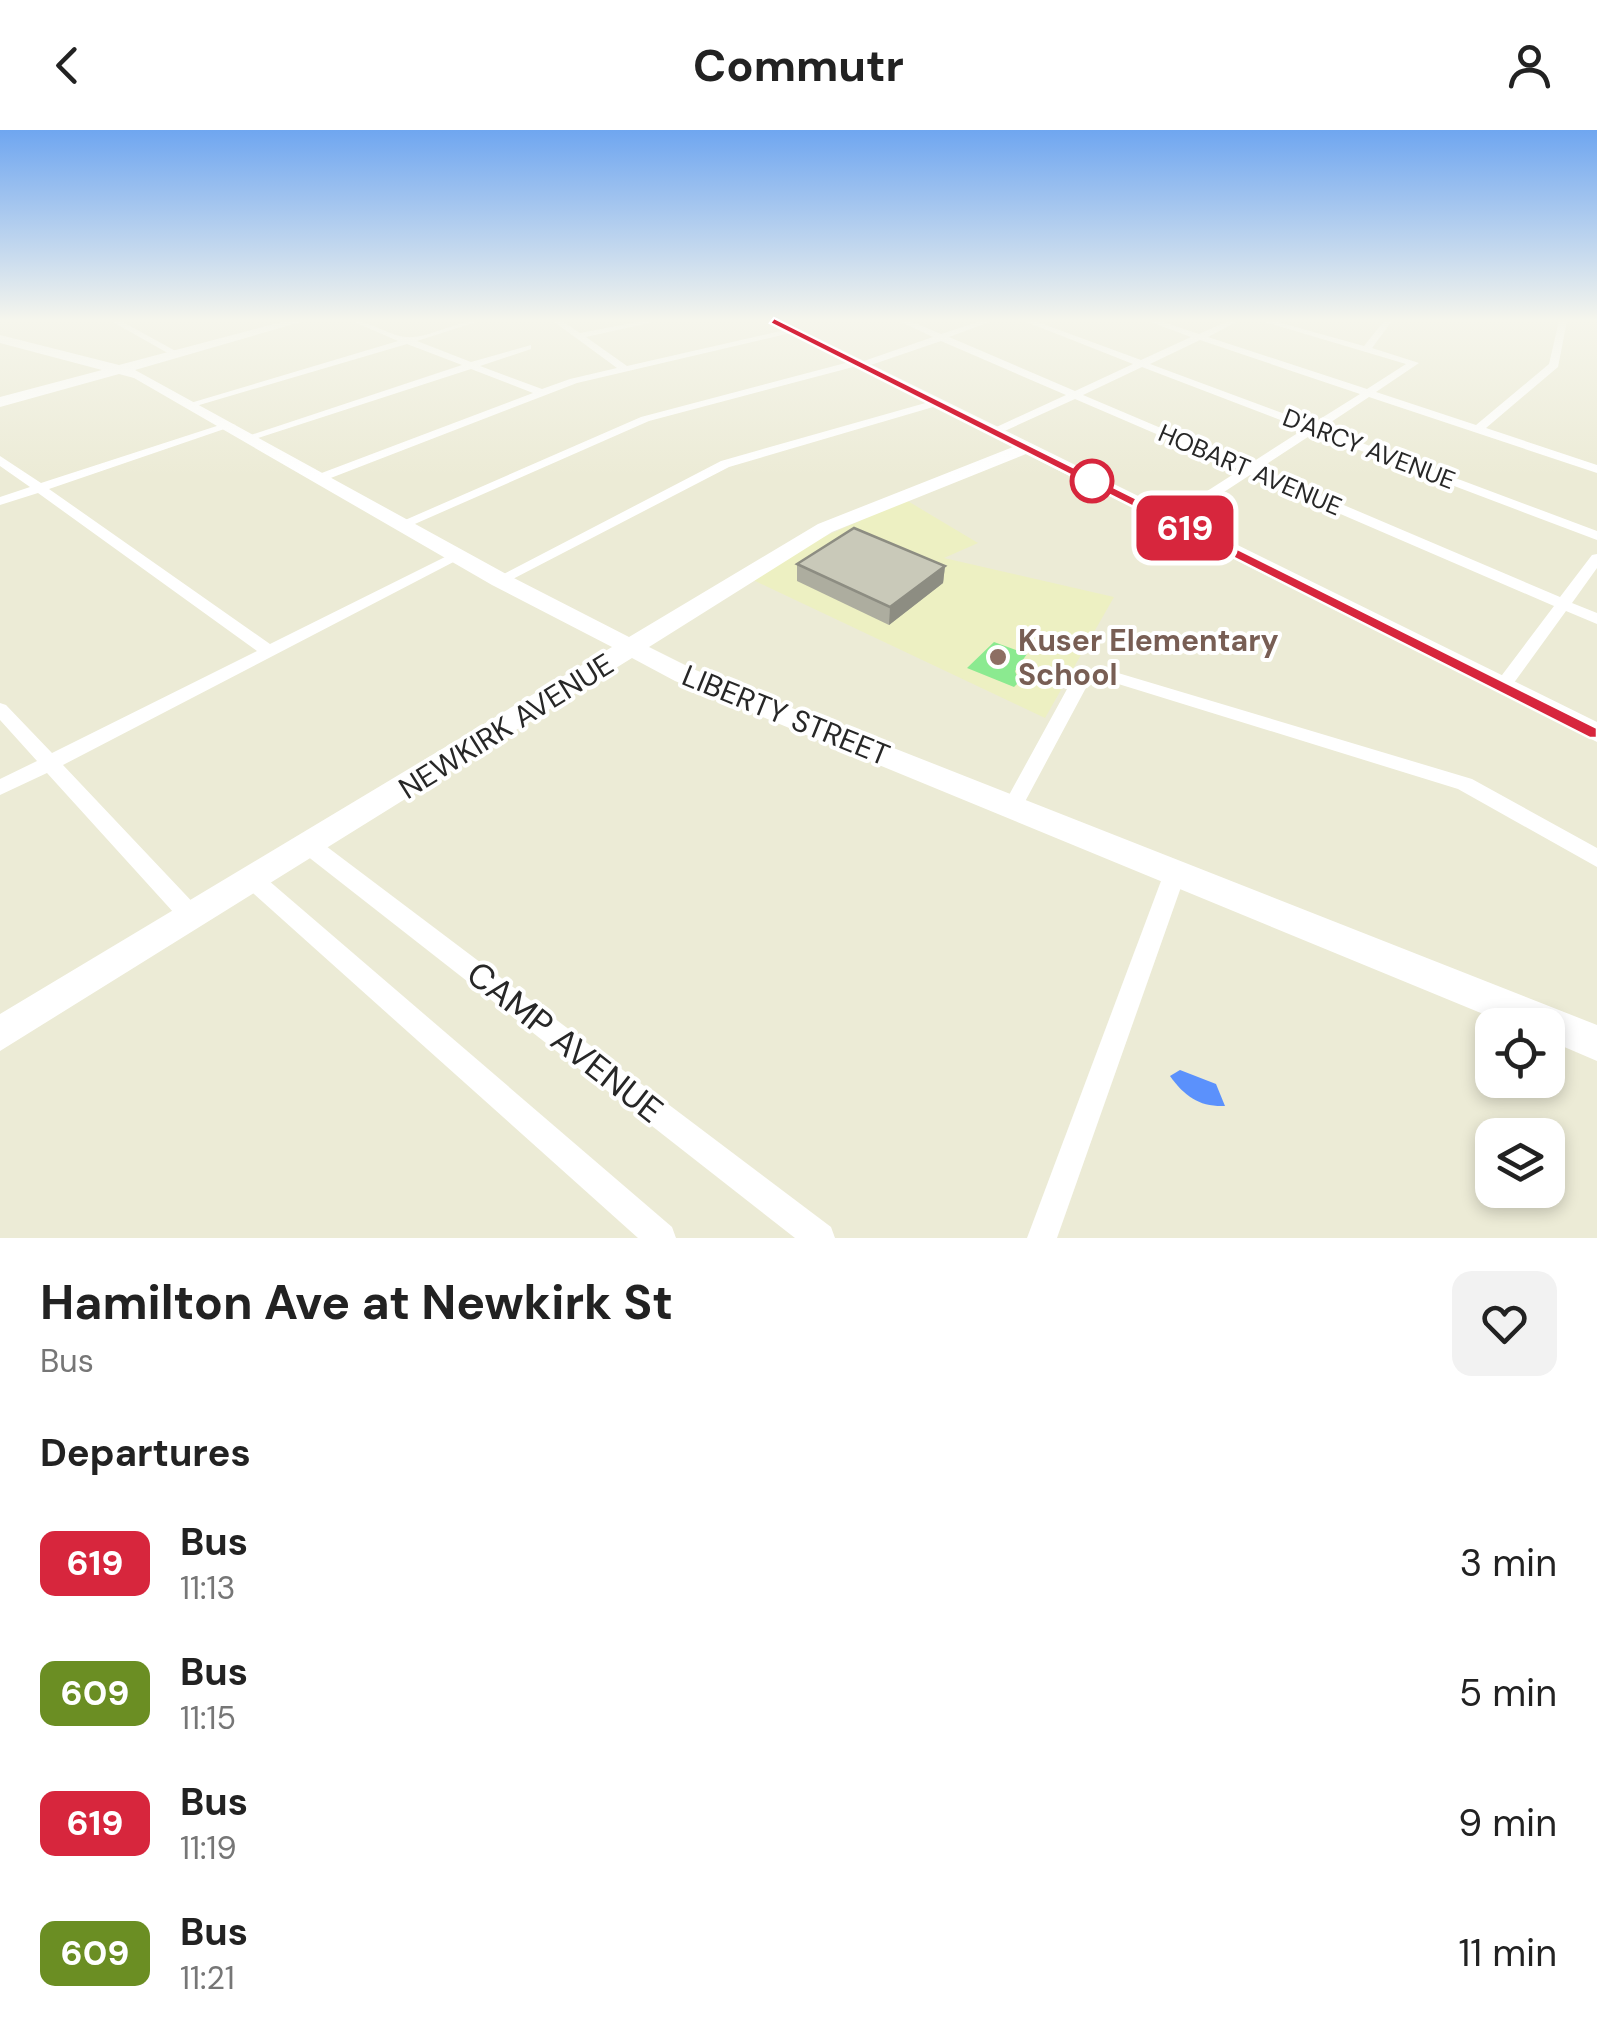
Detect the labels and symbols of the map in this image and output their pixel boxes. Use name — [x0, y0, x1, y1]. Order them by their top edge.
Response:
street label: D'ARCY AVENUE — [1278, 401, 1460, 497]
street label: HOBART AVENUE — [1153, 417, 1347, 523]
unlabelled marker — [1071, 460, 1113, 502]
line badge: 619 — [1128, 496, 1242, 560]
place label: Kuser Elementary School — [1018, 621, 1279, 694]
street label: NEWKIRK AVENUE — [391, 644, 621, 808]
marker: Kuser Elementary School — [987, 646, 1009, 668]
street label: LIBERTY STREET — [677, 656, 895, 774]
street label: CAMP AVENUE — [458, 951, 672, 1133]

